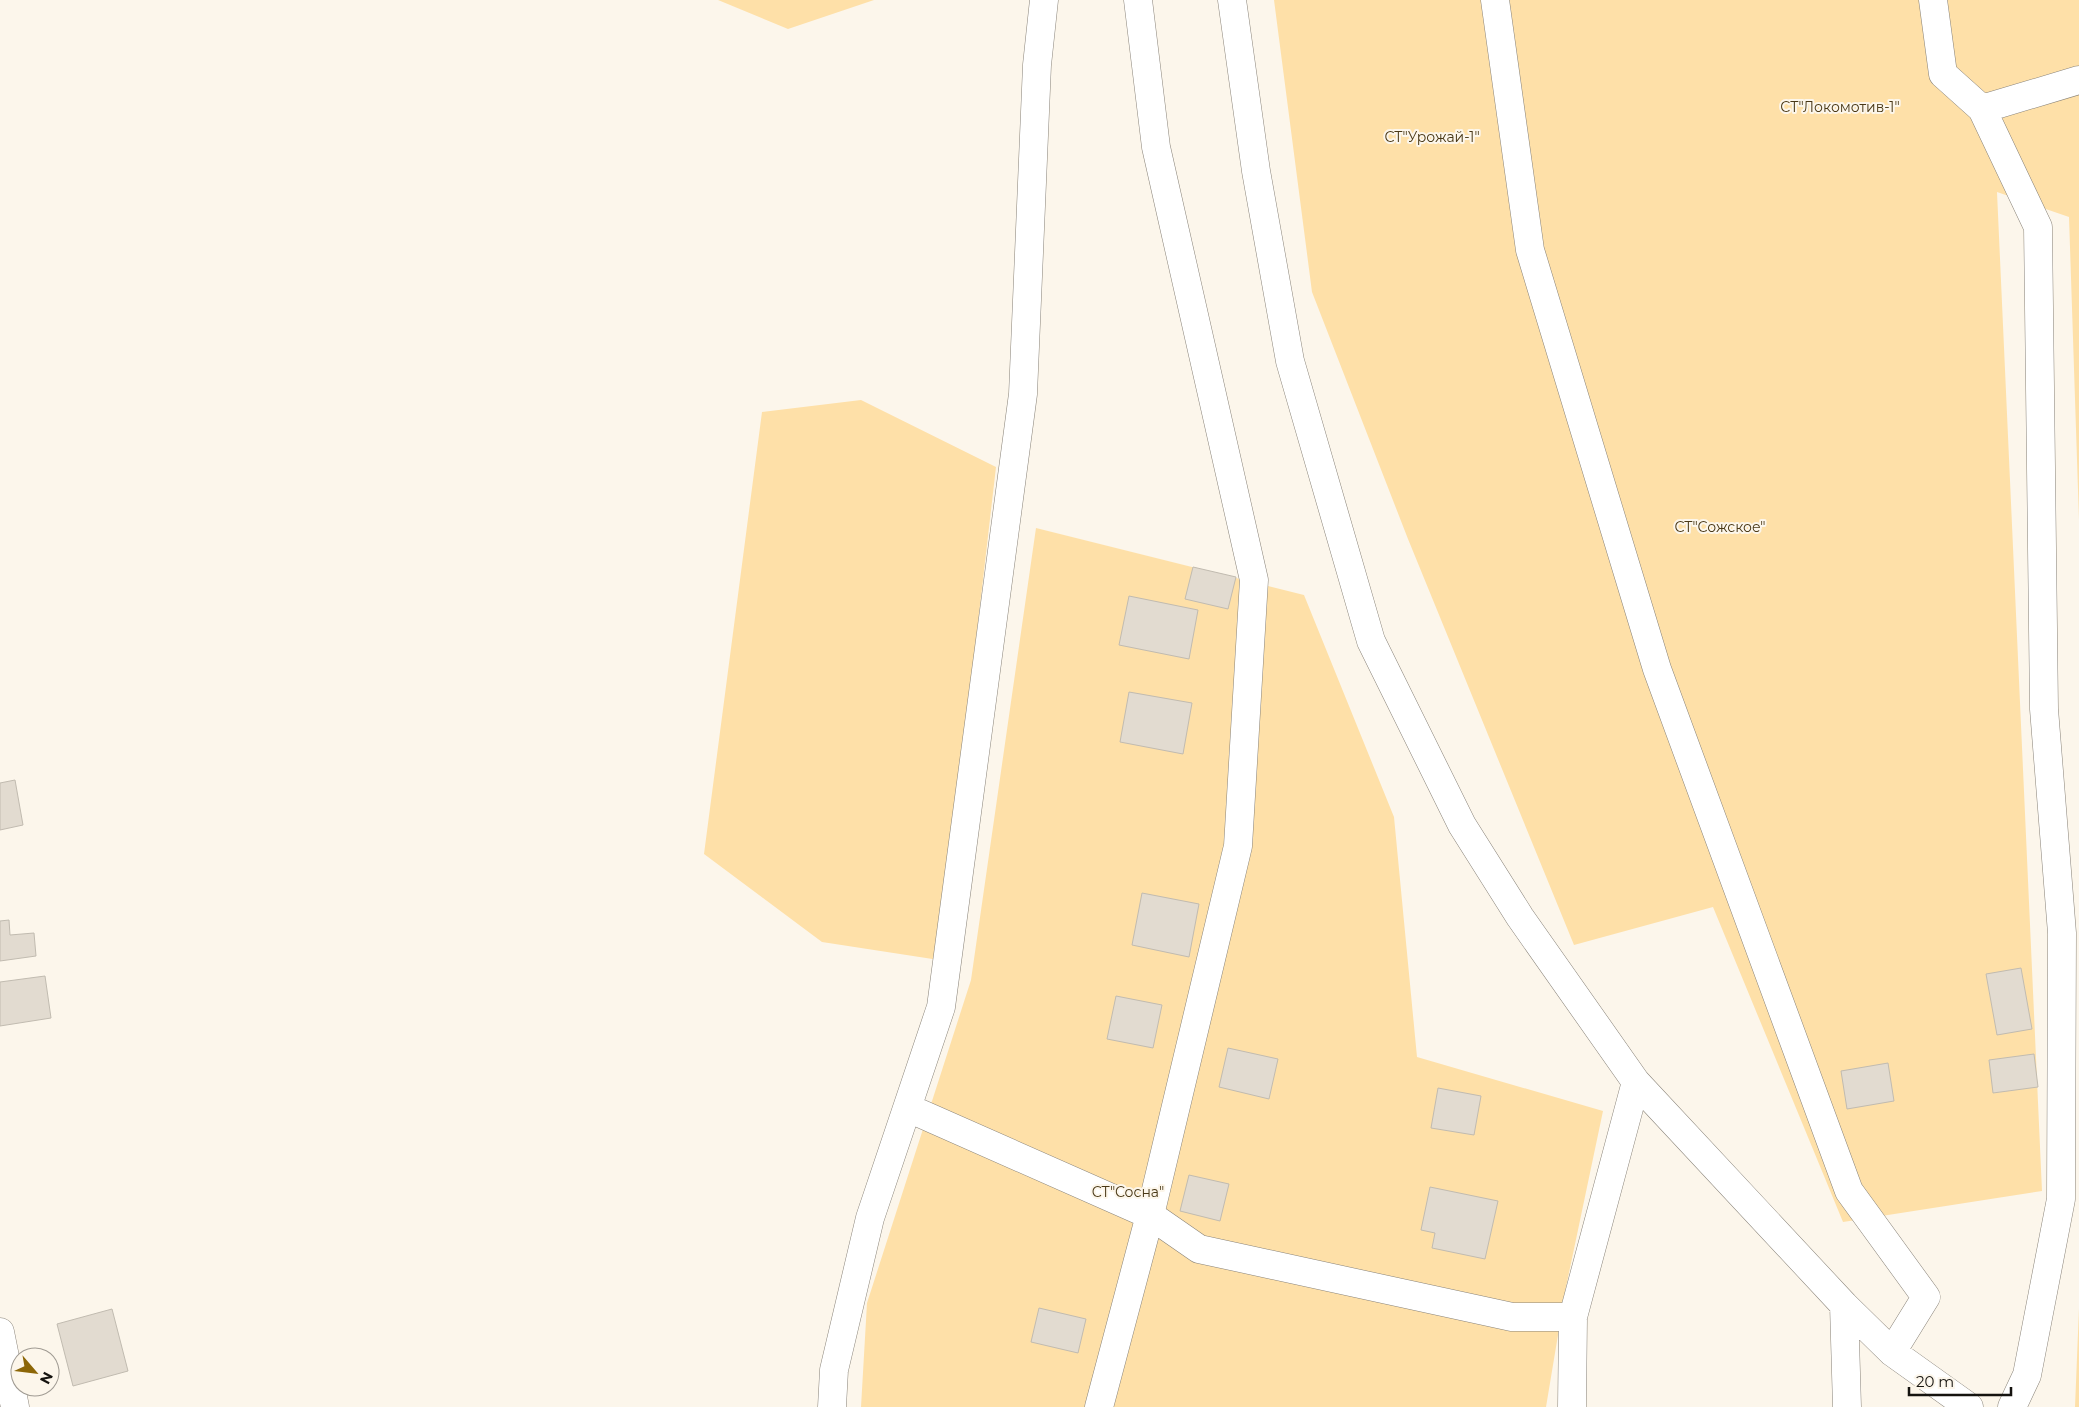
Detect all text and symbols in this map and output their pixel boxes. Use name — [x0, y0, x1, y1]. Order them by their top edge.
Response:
park label: СТ"Локомотив-1" — [1780, 98, 1900, 116]
park label: СТ"Урожай-1" — [1384, 128, 1480, 146]
park label: СТ"Сожское" — [1674, 518, 1766, 536]
park label: СТ"Сосна" — [1092, 1183, 1164, 1201]
north arrow — [10, 1347, 60, 1397]
scale bar — [1909, 1364, 2012, 1396]
text: N — [36, 1369, 57, 1387]
text: 20 m — [1916, 1372, 1954, 1391]

